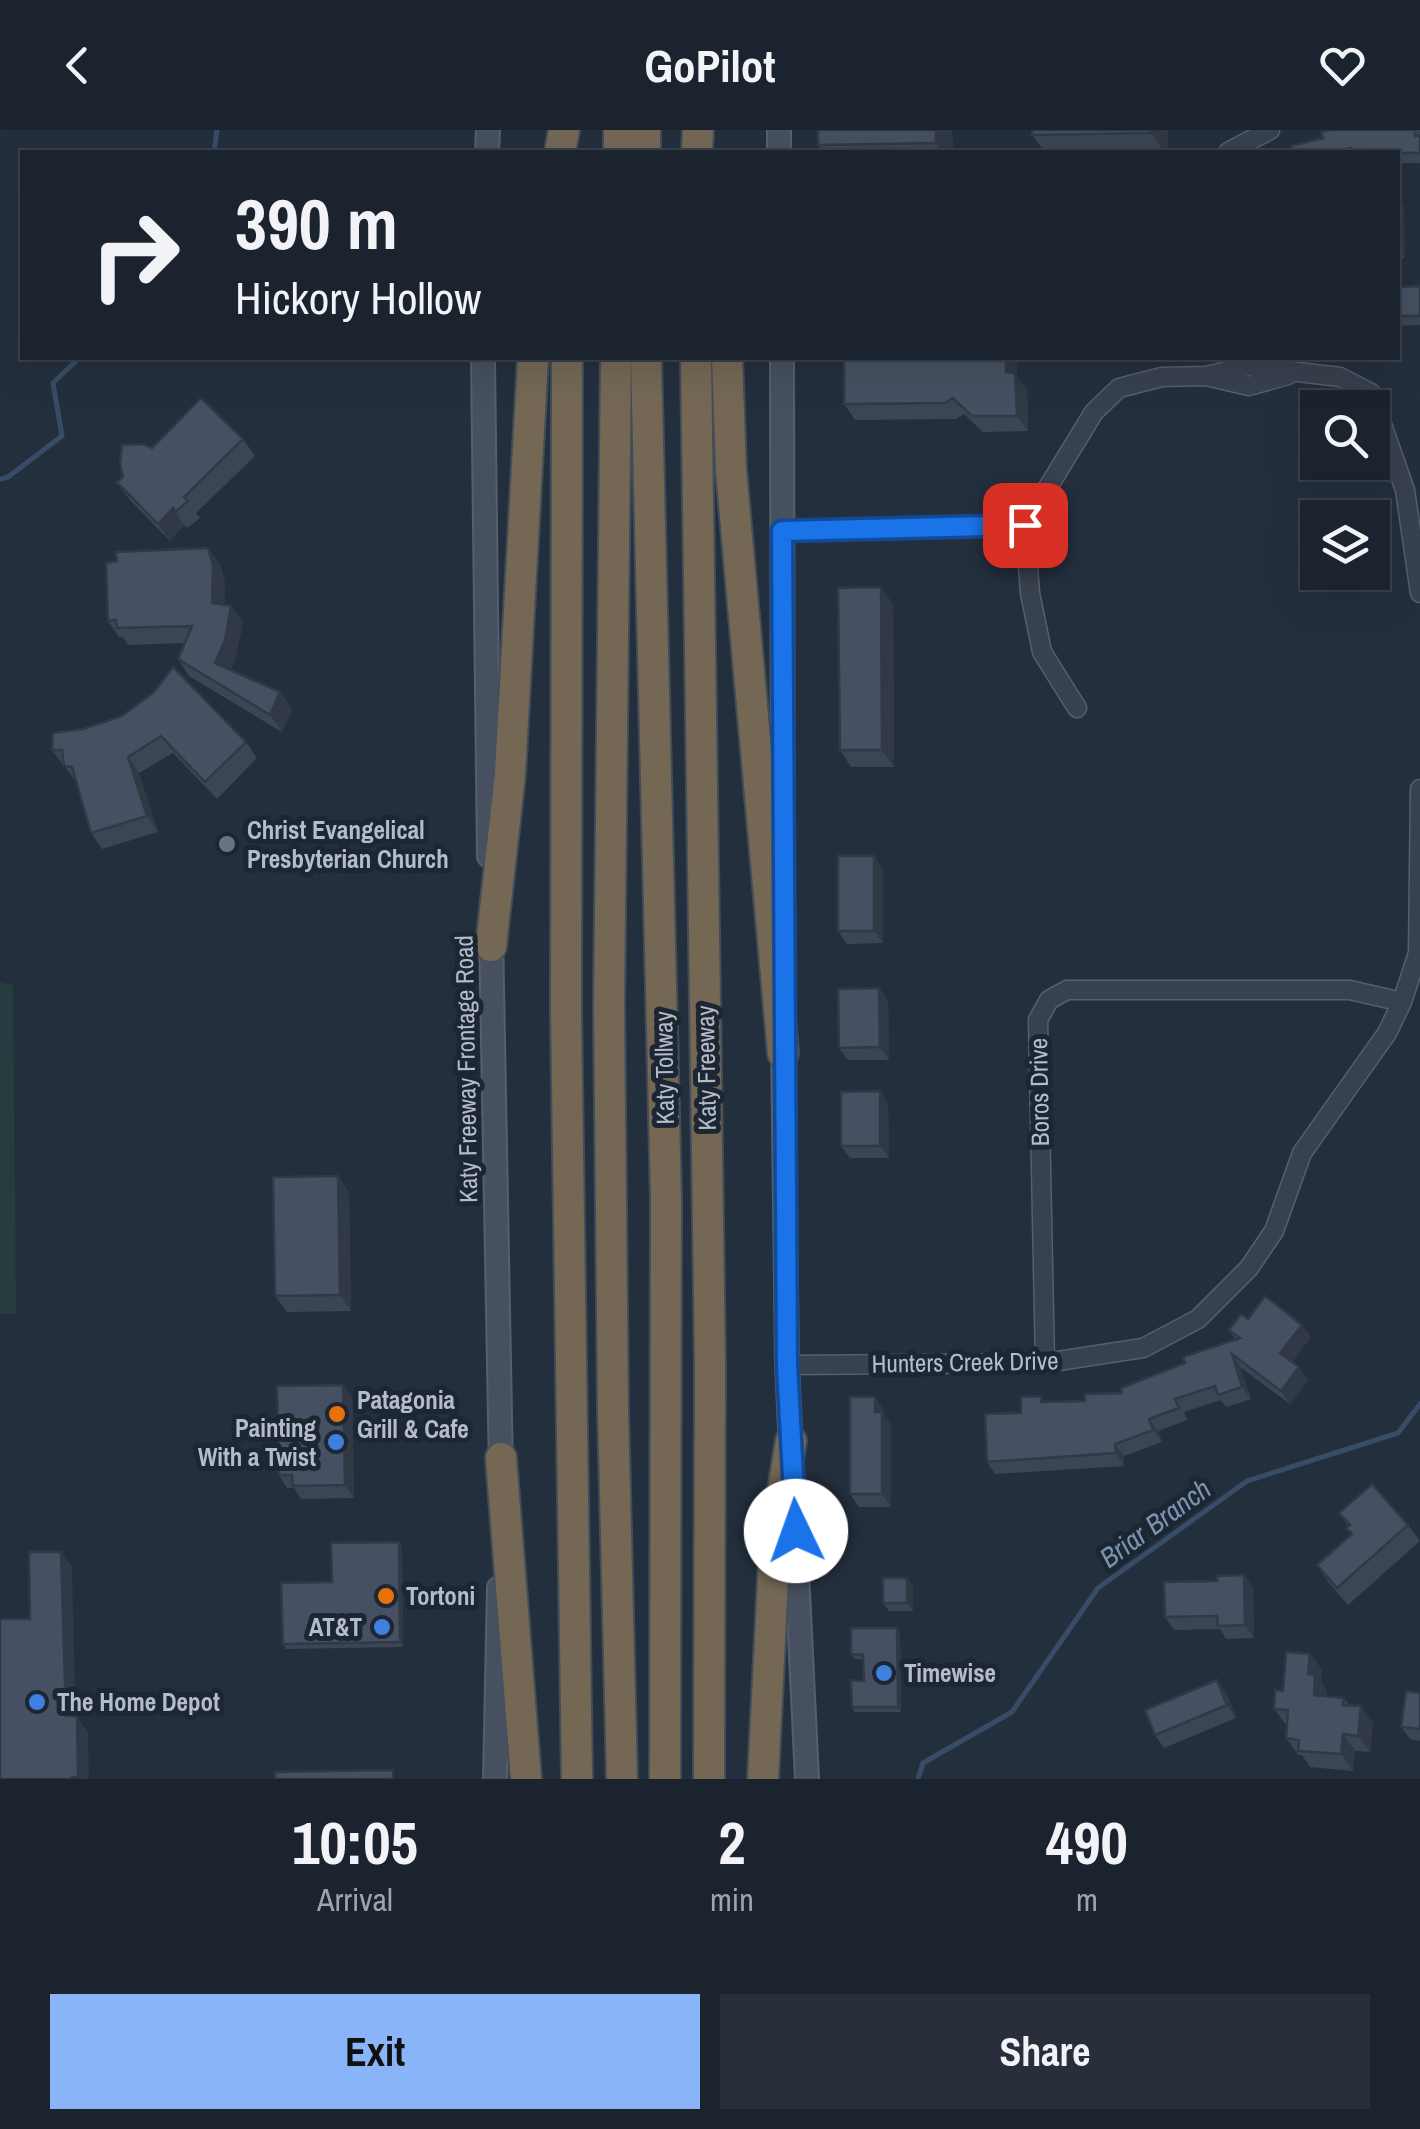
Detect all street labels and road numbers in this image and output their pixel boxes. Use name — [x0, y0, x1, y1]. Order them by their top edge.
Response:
street label: Katy Freeway Frontage Road — [447, 935, 485, 1203]
street label: Katy Freeway — [688, 1004, 724, 1131]
street label: Katy Tollway — [646, 1010, 682, 1125]
street label: Boros Drive — [1021, 1038, 1057, 1146]
street label: Hunters Creek Drive — [871, 1343, 1059, 1381]

